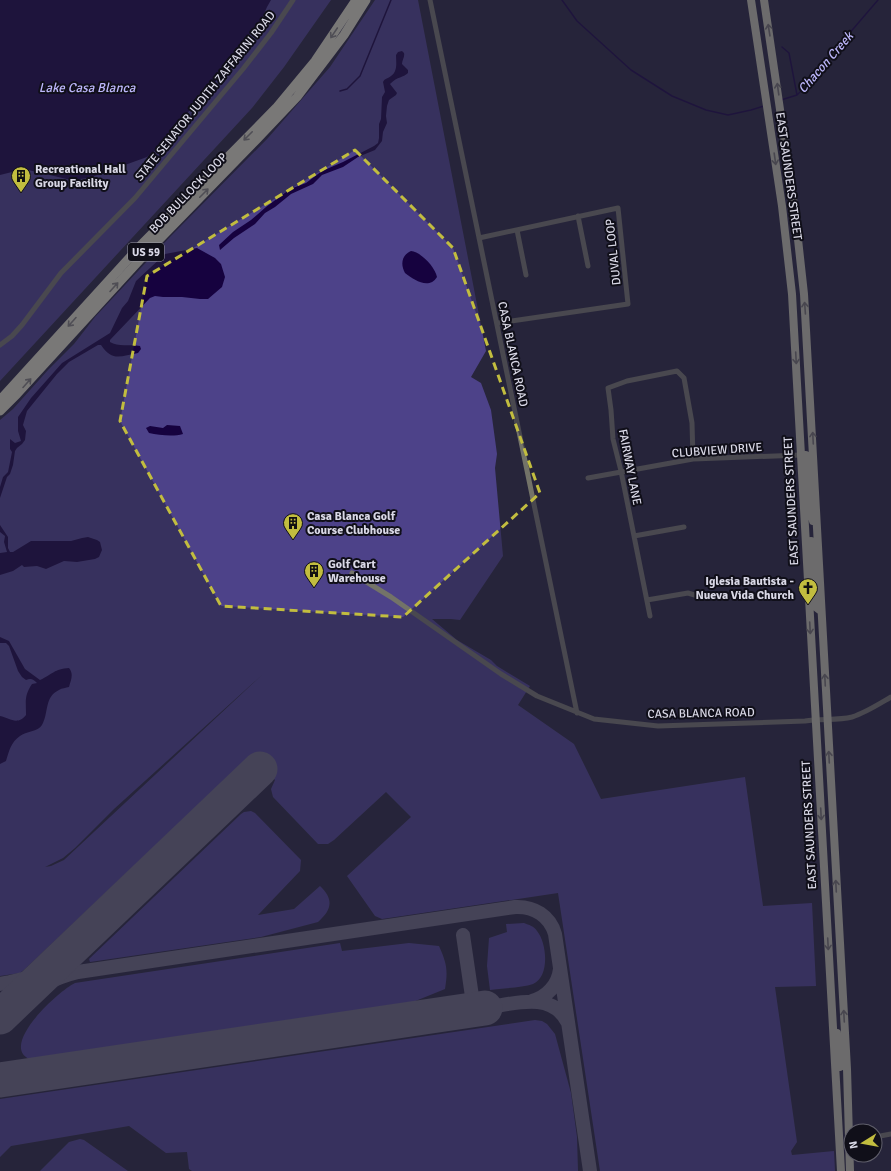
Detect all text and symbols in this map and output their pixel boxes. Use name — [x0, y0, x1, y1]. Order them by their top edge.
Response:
street label: STATE SENATOR JUDITH ZAFFARINI ROAD — [132, 8, 279, 184]
one-way arrow — [765, 24, 773, 37]
one-way arrow — [330, 27, 338, 38]
water label: Chacon Creek — [795, 28, 858, 97]
water label: Lake Casa Blanca — [39, 80, 136, 96]
one-way arrow — [774, 83, 782, 96]
street label: EAST SAUNDERS STREET — [772, 111, 805, 241]
one-way arrow — [243, 131, 253, 141]
street label: BOB BULLOCK LOOP — [146, 150, 231, 237]
one-way arrow — [771, 153, 779, 166]
place label: Recreational Hall Group Facility — [35, 162, 126, 191]
building icon: Recreational Hall Group Facility — [10, 165, 32, 193]
one-way arrow — [199, 188, 209, 198]
street label: DUVAL LOOP — [603, 218, 624, 286]
road number: US 59 — [128, 243, 164, 261]
one-way arrow — [110, 282, 119, 292]
street label: CASA BLANCA ROAD — [494, 300, 531, 408]
one-way arrow — [801, 302, 808, 315]
one-way arrow — [67, 316, 76, 327]
one-way arrow — [792, 351, 799, 364]
one-way arrow — [22, 379, 31, 389]
street label: FAIRWAY LANE — [615, 428, 644, 507]
one-way arrow — [809, 432, 816, 445]
street label: EAST SAUNDERS STREET — [781, 436, 802, 566]
street label: CLUBVIEW DRIVE — [671, 440, 763, 461]
place label: Casa Blanca Golf Course Clubhouse — [307, 509, 400, 538]
building icon: Casa Blanca Golf Course Clubhouse — [282, 512, 304, 540]
place label: Golf Cart Warehouse — [328, 557, 386, 586]
building icon: Golf Cart Warehouse — [303, 560, 325, 588]
place label: Iglesia Bautista - Nueva Vida Church — [695, 574, 794, 603]
church icon: Iglesia Bautista - Nueva Vida Church — [797, 577, 819, 605]
one-way arrow — [807, 621, 814, 634]
one-way arrow — [821, 674, 829, 687]
street label: CASA BLANCA ROAD — [647, 705, 755, 722]
one-way arrow — [826, 751, 833, 764]
street label: EAST SAUNDERS STREET — [799, 760, 820, 890]
one-way arrow — [817, 807, 824, 820]
one-way arrow — [833, 880, 840, 893]
one-way arrow — [824, 937, 831, 950]
one-way arrow — [840, 1010, 847, 1023]
north arrow — [843, 1123, 883, 1163]
text: N — [847, 1140, 861, 1150]

